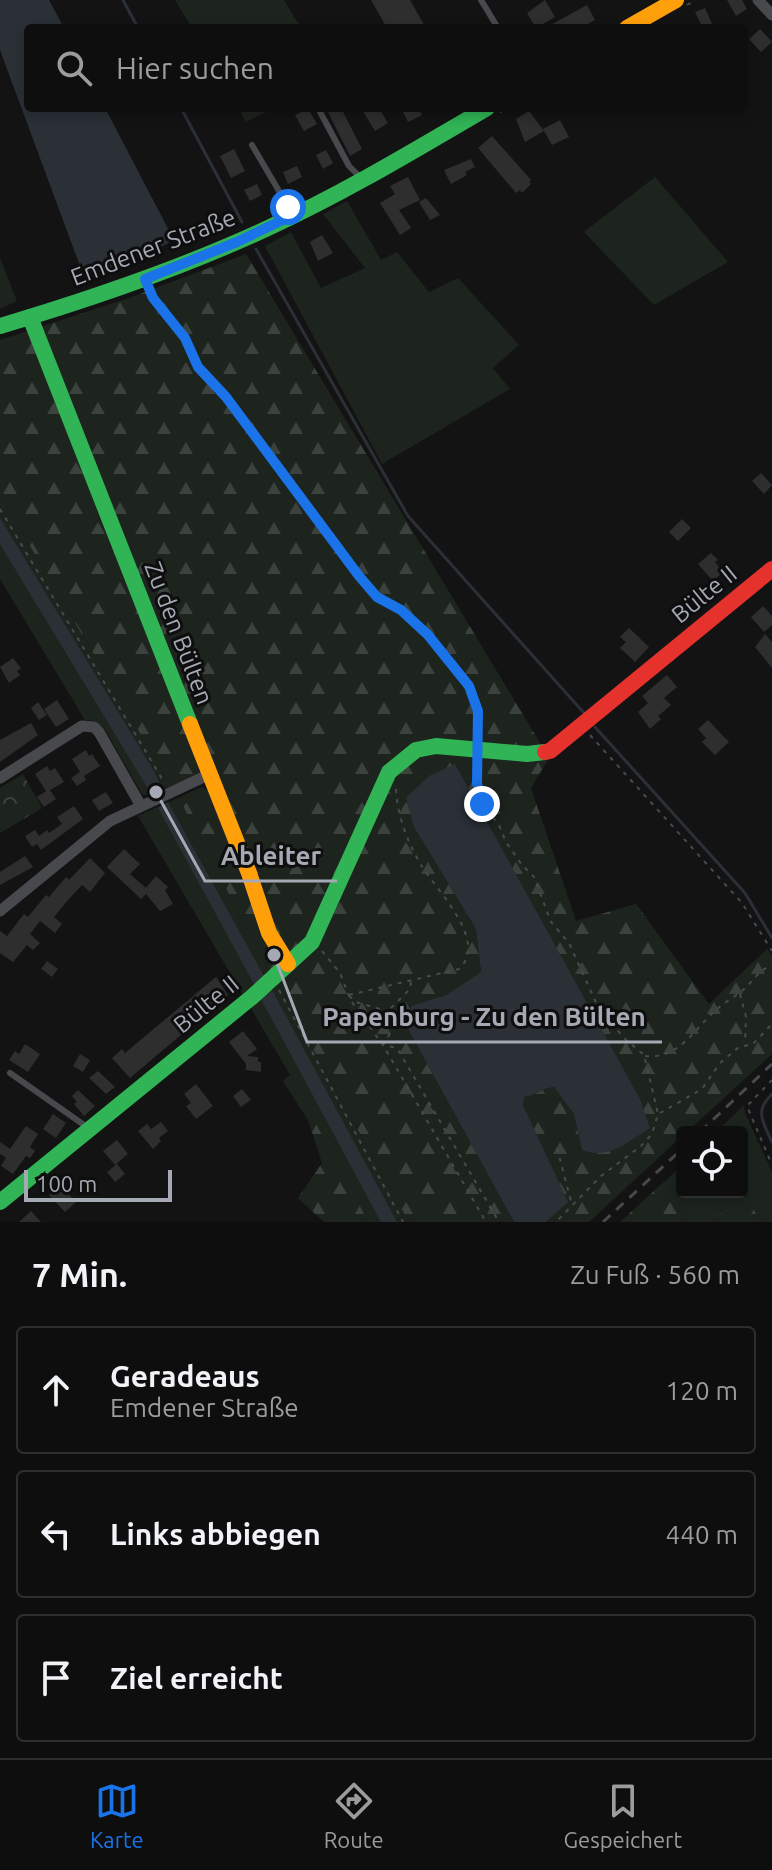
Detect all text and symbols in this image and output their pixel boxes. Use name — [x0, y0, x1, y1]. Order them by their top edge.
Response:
search box — [24, 24, 748, 112]
icon: search — [52, 46, 96, 90]
text: Hier suchen — [116, 51, 274, 85]
route start — [270, 189, 306, 225]
street label: Emdener Straße — [67, 203, 239, 291]
street label: Zu den Bülten — [139, 558, 219, 708]
street label: Bülte II — [666, 560, 742, 628]
route end — [464, 786, 500, 822]
callout: Ableiter — [205, 831, 337, 881]
text: Ableiter — [221, 841, 322, 870]
street label: Bülte II — [168, 970, 244, 1038]
callout: Papenburg - Zu den Bülten — [307, 992, 662, 1042]
text: Papenburg - Zu den Bülten — [322, 1002, 646, 1031]
map controls — [676, 1126, 748, 1198]
button: locate — [676, 1126, 748, 1198]
scale bar — [24, 1166, 172, 1202]
text: 100 m — [36, 1171, 97, 1196]
text: 7 Min. — [32, 1255, 127, 1293]
text: Zu Fuß · 560 m — [570, 1260, 740, 1289]
text: Geradeaus — [110, 1359, 260, 1393]
icon: ahead — [34, 1368, 78, 1412]
text: 120 m — [666, 1376, 738, 1405]
text: Emdener Straße — [110, 1393, 299, 1422]
icon: left — [34, 1512, 78, 1556]
text: Links abbiegen — [110, 1517, 321, 1551]
text: 440 m — [666, 1520, 738, 1549]
icon: arrive — [34, 1656, 78, 1700]
text: Ziel erreicht — [110, 1661, 283, 1695]
tab: Karte — [90, 1779, 144, 1852]
tab: Route — [324, 1779, 384, 1852]
tab: Gespeichert — [563, 1779, 682, 1852]

